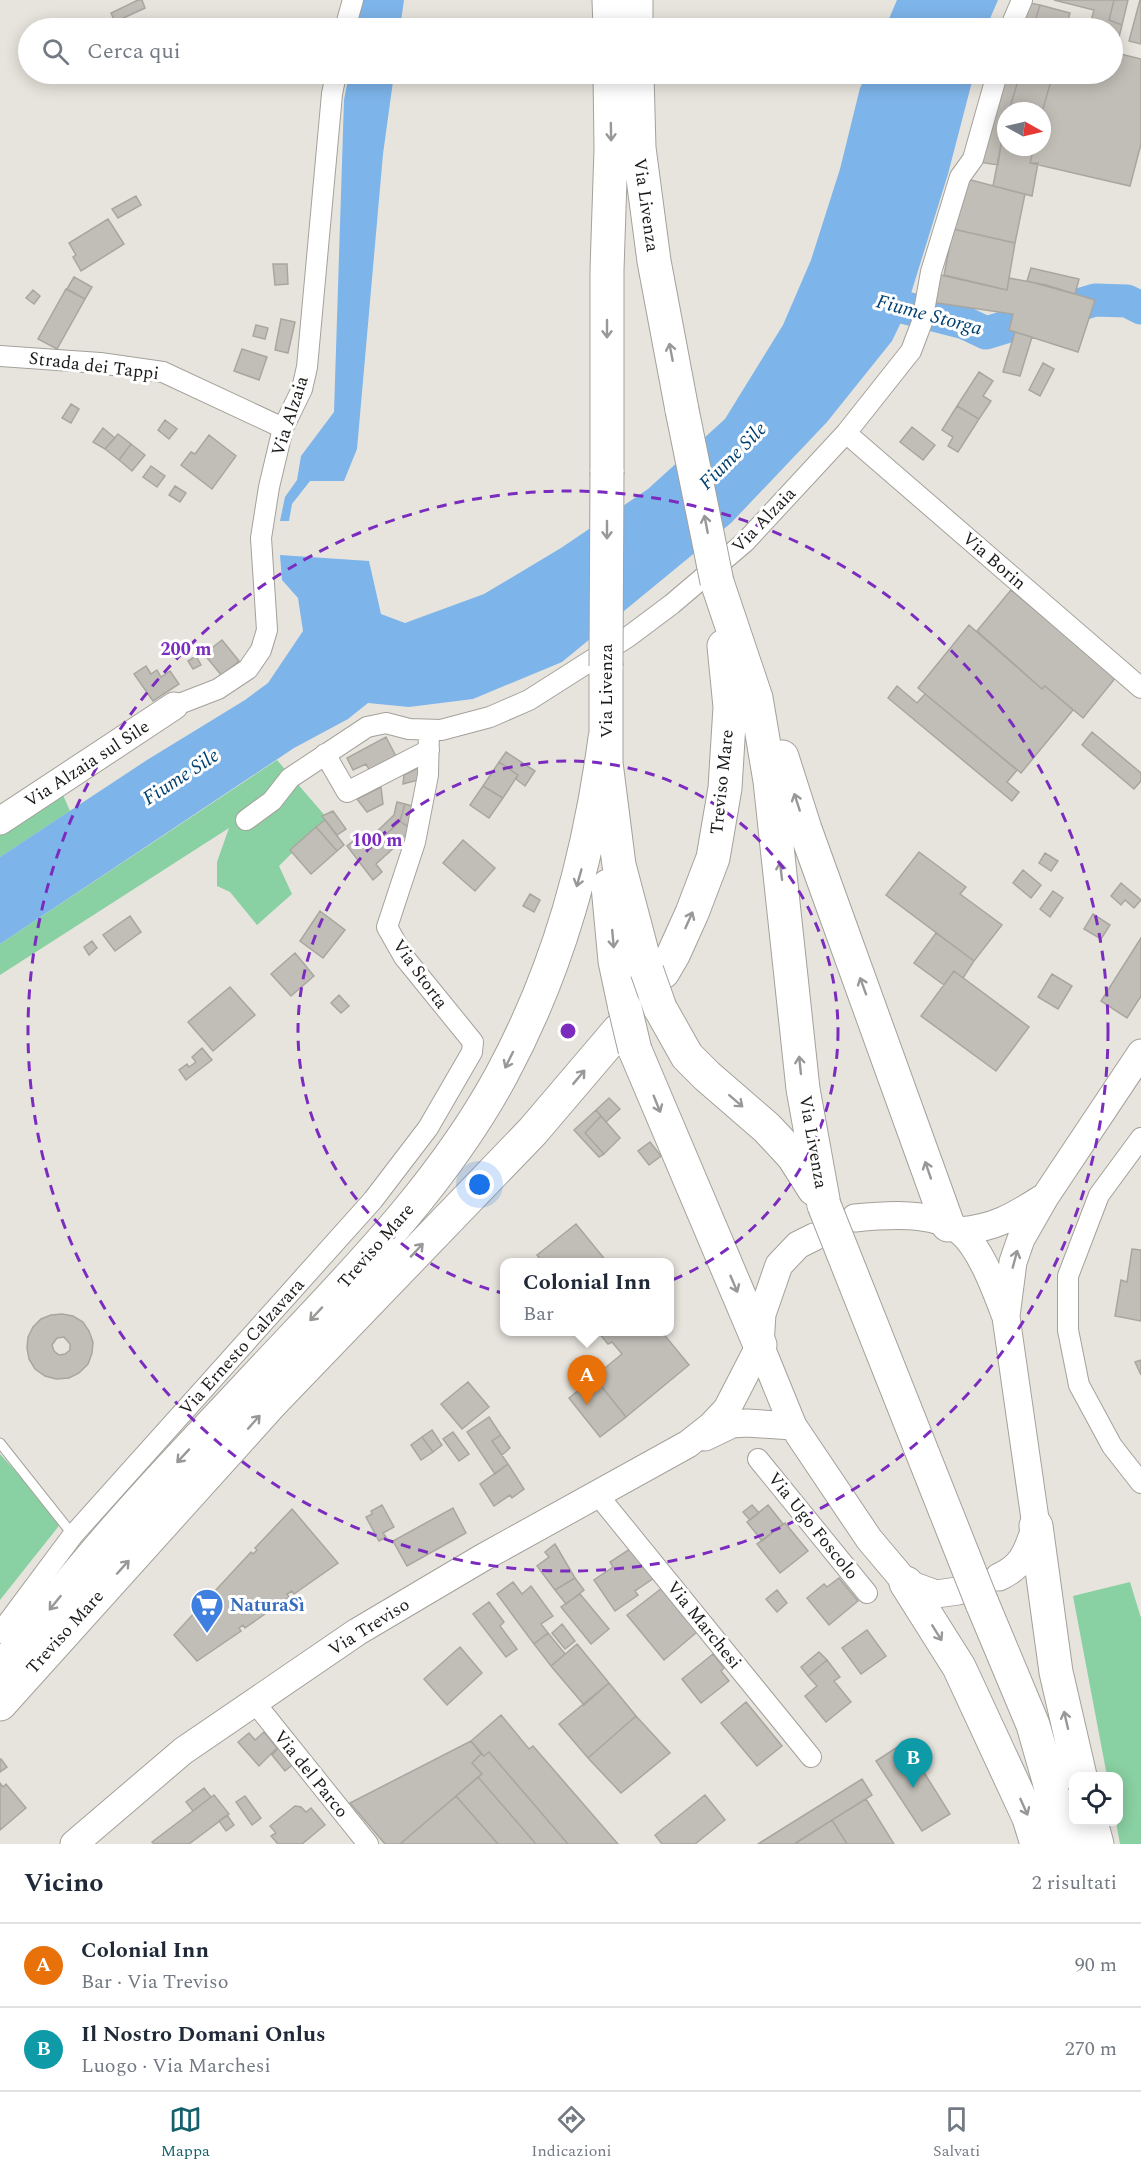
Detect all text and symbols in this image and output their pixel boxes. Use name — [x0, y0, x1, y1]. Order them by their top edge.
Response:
search box — [18, 18, 1123, 84]
icon: search — [39, 35, 72, 68]
text: Cerca qui — [87, 35, 181, 68]
north arrow — [997, 102, 1051, 156]
one-way arrow — [605, 121, 617, 141]
street label: Via Livenza — [626, 156, 666, 254]
water label: Fiume Storga — [873, 286, 985, 344]
one-way arrow — [601, 318, 613, 338]
one-way arrow — [665, 343, 676, 363]
street label: Strada dei Tappi — [27, 345, 161, 387]
street label: Via Alzaia — [264, 372, 316, 460]
water label: Fiume Sile — [692, 415, 774, 497]
street label: Via Alzaia — [726, 481, 803, 559]
one-way arrow — [699, 515, 711, 534]
one-way arrow — [601, 520, 613, 540]
street label: Via Borin — [956, 525, 1032, 597]
text: 200 m — [160, 636, 212, 663]
street label: Via Livenza — [593, 644, 620, 738]
street label: Via Alzaia sul Sile — [19, 713, 155, 815]
street label: Treviso Mare — [703, 728, 741, 836]
water label: Fiume Sile — [137, 741, 225, 813]
one-way arrow — [791, 793, 802, 812]
text: 100 m — [351, 827, 403, 854]
one-way arrow — [775, 862, 786, 882]
one-way arrow — [573, 868, 584, 887]
one-way arrow — [684, 912, 695, 930]
one-way arrow — [608, 929, 619, 949]
street label: Via Storta — [385, 934, 455, 1015]
one-way arrow — [857, 977, 868, 996]
centre of rings — [558, 1021, 578, 1041]
one-way arrow — [503, 1050, 515, 1068]
one-way arrow — [795, 1056, 806, 1076]
one-way arrow — [572, 1070, 586, 1085]
street label: Via Livenza — [792, 1093, 835, 1191]
one-way arrow — [652, 1094, 663, 1113]
one-way arrow — [728, 1094, 743, 1108]
one-way arrow — [922, 1161, 933, 1179]
your location — [465, 1170, 494, 1199]
street label: Treviso Mare — [331, 1197, 421, 1295]
one-way arrow — [410, 1242, 424, 1257]
one-way arrow — [1009, 1250, 1021, 1269]
popup — [500, 1258, 674, 1336]
text: Colonial Inn — [523, 1266, 651, 1299]
street label: Via Ernesto Calzavara — [173, 1272, 311, 1422]
one-way arrow — [729, 1274, 740, 1292]
text: Bar — [523, 1299, 554, 1329]
one-way arrow — [309, 1306, 323, 1321]
pin: A — [568, 1356, 606, 1405]
one-way arrow — [247, 1415, 261, 1430]
one-way arrow — [176, 1448, 190, 1463]
street label: Via Ugo Foscolo — [761, 1466, 865, 1586]
one-way arrow — [116, 1560, 130, 1575]
street label: Via Marchesi — [660, 1575, 748, 1675]
street label: Treviso Mare — [20, 1584, 110, 1680]
supermarket icon: NaturaSì — [189, 1587, 225, 1634]
street label: Via Treviso — [323, 1591, 415, 1663]
place label: NaturaSì — [230, 1592, 305, 1619]
one-way arrow — [48, 1595, 61, 1611]
one-way arrow — [931, 1624, 943, 1641]
one-way arrow — [1059, 1710, 1071, 1729]
street label: Via del Parco — [267, 1724, 355, 1824]
pin: B — [894, 1738, 932, 1788]
map controls — [1069, 1772, 1123, 1826]
button: locate — [1069, 1772, 1123, 1826]
one-way arrow — [1018, 1798, 1030, 1816]
text: Vicino — [24, 1863, 104, 1903]
text: 2 risultati — [1032, 1868, 1117, 1898]
text: Colonial Inn — [81, 1934, 209, 1967]
text: A — [36, 1950, 51, 1980]
text: 90 m — [1075, 1950, 1117, 1980]
text: Bar · Via Treviso — [81, 1967, 229, 1997]
text: Il Nostro Domani Onlus — [81, 2018, 326, 2051]
text: B — [36, 2034, 51, 2064]
text: 270 m — [1065, 2034, 1117, 2064]
text: Luogo · Via Marchesi — [81, 2051, 271, 2081]
tab: Mappa — [161, 2103, 210, 2163]
tab: Indicazioni — [531, 2103, 612, 2163]
tab: Salvati — [933, 2103, 980, 2163]

